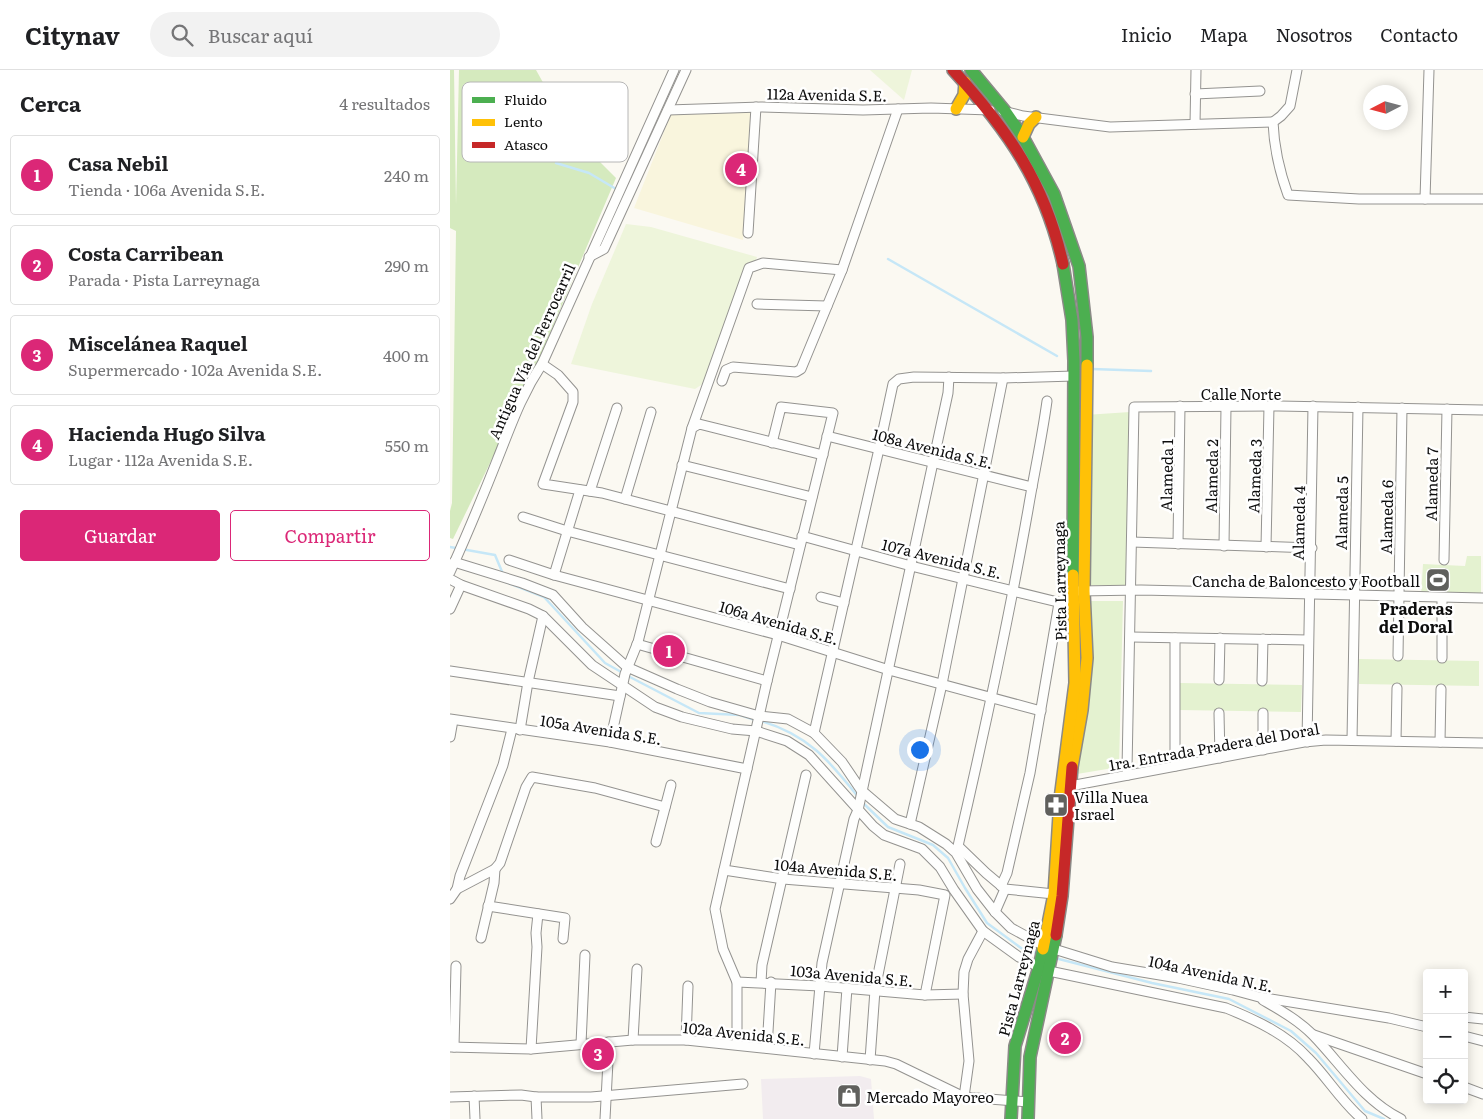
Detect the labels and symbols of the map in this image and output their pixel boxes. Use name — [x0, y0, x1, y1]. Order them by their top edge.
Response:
street label: 112a Avenida S.E. — [767, 81, 887, 107]
legend — [462, 82, 628, 162]
north arrow — [1363, 85, 1408, 130]
text: Fluido — [504, 89, 547, 109]
text: Lento — [504, 111, 543, 131]
text: Atasco — [504, 134, 548, 154]
pin: 4 — [725, 150, 757, 188]
street label: Antigua Vía del Ferrocarril — [482, 259, 580, 443]
street label: Calle Norte — [1201, 382, 1281, 405]
street label: 108a Avenida S.E. — [870, 422, 996, 474]
street label: Alameda 2 — [1199, 438, 1223, 513]
street label: Alameda 3 — [1241, 438, 1267, 514]
street label: Alameda 1 — [1154, 439, 1178, 511]
street label: Alameda 7 — [1419, 446, 1443, 521]
street label: Alameda 5 — [1329, 475, 1353, 550]
street label: Alameda 6 — [1374, 480, 1398, 554]
street label: Alameda 4 — [1286, 485, 1310, 561]
street label: Pista Larreynaga — [1046, 520, 1072, 641]
street label: 107a Avenida S.E. — [880, 532, 1004, 584]
sports icon: Cancha de Baloncesto y Football — [1425, 567, 1451, 593]
place label: Cancha de Baloncesto y Football — [1192, 569, 1420, 592]
street label: 106a Avenida S.E. — [717, 594, 841, 650]
district label: Praderas del Doral — [1379, 596, 1453, 638]
pin: 1 — [653, 632, 685, 670]
street label: 105a Avenida S.E. — [538, 708, 664, 750]
street label: 1ra. Entrada Pradera del Doral — [1107, 716, 1321, 776]
your location — [907, 737, 933, 763]
place label: Villa Nuea Israel — [1074, 785, 1149, 825]
pharmacy icon: Villa Nuea Israel — [1043, 792, 1069, 818]
street label: 104a Avenida S.E. — [773, 852, 899, 886]
street label: Pista Larreynaga — [991, 916, 1045, 1039]
street label: 104a Avenida N.E. — [1147, 949, 1275, 997]
street label: 103a Avenida S.E. — [790, 958, 914, 992]
street label: 102a Avenida S.E. — [682, 1015, 806, 1051]
pin: 2 — [1049, 1019, 1081, 1057]
pin: 3 — [582, 1035, 614, 1073]
shop icon: Mercado Mayoreo — [836, 1083, 862, 1109]
place label: Mercado Mayoreo — [866, 1085, 994, 1108]

